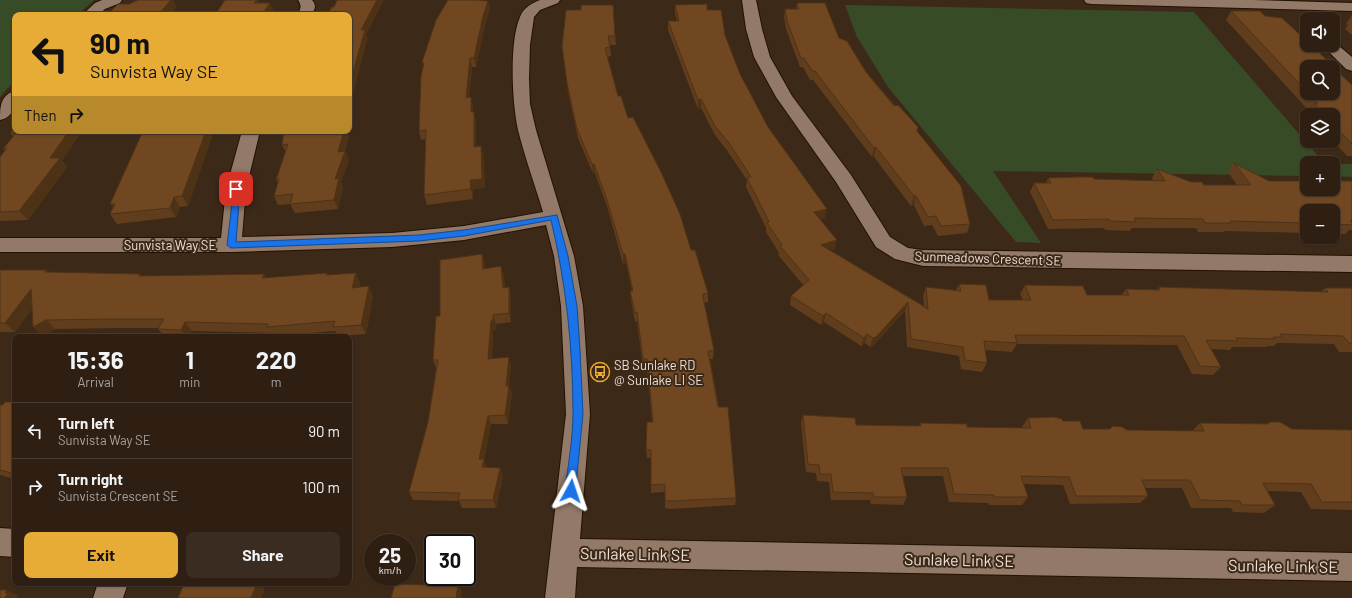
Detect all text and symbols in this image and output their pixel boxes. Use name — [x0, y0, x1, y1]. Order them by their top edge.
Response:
map controls — [1300, 12, 1340, 244]
button: sound — [1300, 12, 1340, 52]
text: 90 m — [90, 26, 150, 60]
icon: left — [24, 28, 76, 80]
text: Sunvista Way SE — [90, 60, 218, 82]
button: search — [1300, 60, 1340, 100]
icon: right — [65, 104, 87, 126]
text: Then — [24, 106, 57, 124]
button: layers — [1300, 108, 1340, 148]
button: + — [1300, 156, 1340, 196]
pin — [219, 172, 253, 206]
icon: arrive — [225, 178, 247, 200]
button: − — [1300, 204, 1340, 244]
street label: Sunvista Way SE — [124, 237, 216, 253]
street label: Sunmeadows Crescent SE — [914, 247, 1062, 269]
text: 15:36 — [68, 345, 124, 374]
text: 1 — [185, 345, 194, 374]
text: 220 — [256, 345, 296, 374]
place label: SB Sunlake RD @ Sunlake LI SE — [614, 357, 703, 388]
bus stop icon: SB Sunlake RD @ Sunlake LI SE — [589, 361, 611, 383]
text: Arrival — [77, 374, 114, 390]
text: min — [179, 374, 200, 390]
text: m — [271, 374, 282, 390]
text: Turn left — [58, 414, 114, 432]
icon: left — [24, 420, 46, 442]
text: 90 m — [308, 422, 340, 440]
text: Sunvista Way SE — [58, 432, 151, 448]
text: Turn right — [58, 470, 123, 488]
position arrow — [550, 470, 592, 512]
icon: right — [24, 476, 46, 498]
text: 100 m — [302, 478, 340, 496]
text: Sunvista Crescent SE — [58, 488, 178, 504]
button: Exit — [24, 532, 178, 578]
button: Share — [186, 532, 340, 578]
speed limit sign: 30 — [424, 534, 476, 586]
text: 25 — [379, 543, 401, 567]
street label: Sunlake Link SE — [580, 543, 690, 564]
street label: Sunlake Link SE — [904, 549, 1014, 570]
street label: Sunlake Link SE — [1228, 555, 1338, 576]
text: km/h — [379, 564, 401, 576]

